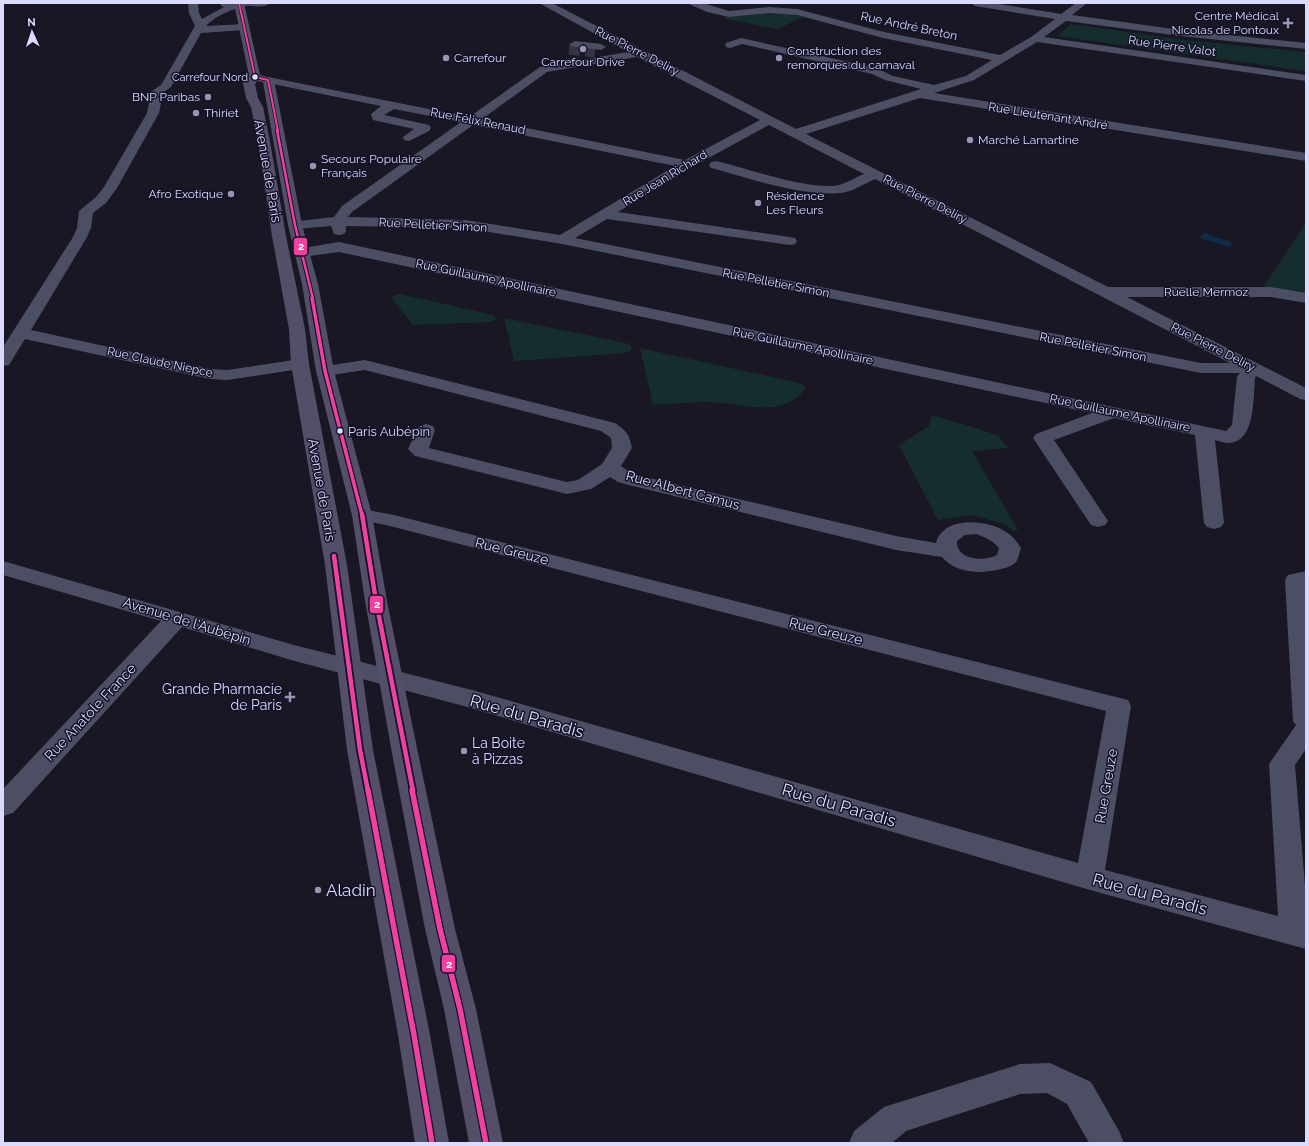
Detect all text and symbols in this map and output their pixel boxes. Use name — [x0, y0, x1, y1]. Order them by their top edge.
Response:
street label: Rue André Breton — [859, 9, 959, 43]
place label: Centre Médical Nicolas de Pontoux — [1172, 9, 1280, 37]
north arrow — [12, 12, 52, 52]
text: N — [27, 16, 36, 29]
marker: Centre Médical Nicolas de Pontoux — [1282, 17, 1294, 29]
street label: Rue Pierre Deliry — [593, 24, 682, 78]
street label: Rue Pierre Valot — [1127, 33, 1217, 59]
marker: Carrefour Drive — [578, 44, 588, 54]
place label: Construction des remorques du carnaval — [787, 44, 916, 72]
place label: Carrefour — [454, 51, 507, 65]
marker: Carrefour — [441, 53, 451, 63]
marker: Construction des remorques du carnaval — [774, 53, 784, 63]
place label: Carrefour Drive — [541, 55, 625, 69]
place label: Carrefour Nord — [172, 71, 248, 84]
marker: Carrefour Nord — [250, 72, 260, 82]
place label: BNP Paribas — [132, 90, 200, 104]
marker: BNP Paribas — [203, 92, 213, 102]
street label: Rue Lieutenant André — [987, 100, 1109, 132]
street label: Rue Félix Renaud — [429, 105, 527, 137]
place label: Thiriet — [204, 106, 239, 120]
marker: Thiriet — [191, 108, 201, 118]
street label: Avenue de Paris — [251, 118, 285, 224]
place label: Marché Lamartine — [978, 133, 1079, 147]
marker: Marché Lamartine — [965, 135, 975, 145]
street label: Rue Jean Richard — [620, 147, 710, 209]
place label: Secours Populaire Français — [321, 152, 422, 180]
marker: Secours Populaire Français — [308, 161, 318, 171]
street label: Rue Pierre Deliry — [881, 172, 970, 226]
place label: Afro Exotique — [149, 187, 223, 201]
marker: Afro Exotique — [226, 189, 236, 199]
place label: Résidence Les Fleurs — [766, 189, 824, 217]
marker: Résidence Les Fleurs — [753, 198, 763, 208]
street label: Rue Pelletier Simon — [378, 215, 488, 235]
line badge: 2 — [293, 237, 308, 256]
text: 2 — [298, 240, 304, 253]
street label: Rue Guillaume Apollinaire — [414, 256, 558, 300]
street label: Rue Pelletier Simon — [721, 266, 831, 300]
street label: Ruelle Mermoz — [1164, 285, 1248, 299]
street label: Rue Pierre Deliry — [1169, 320, 1258, 374]
street label: Rue Guillaume Apollinaire — [731, 324, 875, 368]
street label: Rue Pelletier Simon — [1038, 330, 1148, 364]
street label: Rue Claude Niepce — [106, 344, 214, 380]
street label: Rue Guillaume Apollinaire — [1048, 391, 1192, 435]
place label: Paris Aubépin — [348, 424, 430, 439]
marker: Paris Aubépin — [335, 426, 345, 436]
street label: Avenue de Paris — [305, 437, 339, 543]
street label: Rue Albert Camus — [624, 467, 742, 513]
street label: Rue Greuze — [474, 534, 550, 568]
street label: Avenue de l'Aubépin — [121, 594, 253, 648]
line badge: 2 — [369, 595, 384, 614]
text: 2 — [374, 598, 380, 611]
street label: Rue Greuze — [788, 614, 864, 648]
street label: Rue Anatole France — [41, 660, 139, 764]
place label: Grande Pharmacie de Paris — [162, 681, 282, 713]
street label: Rue du Paradis — [468, 690, 586, 742]
marker: Grande Pharmacie de Paris — [285, 692, 295, 702]
place label: La Boite à Pizzas — [472, 735, 525, 767]
marker: La Boite à Pizzas — [459, 746, 469, 756]
street label: Rue Greuze — [1092, 748, 1120, 824]
street label: Rue du Paradis — [780, 779, 898, 831]
street label: Rue du Paradis — [1091, 869, 1209, 919]
place label: Aladin — [326, 880, 376, 900]
marker: Aladin — [313, 885, 323, 895]
line badge: 2 — [441, 954, 456, 973]
text: 2 — [446, 958, 452, 971]

